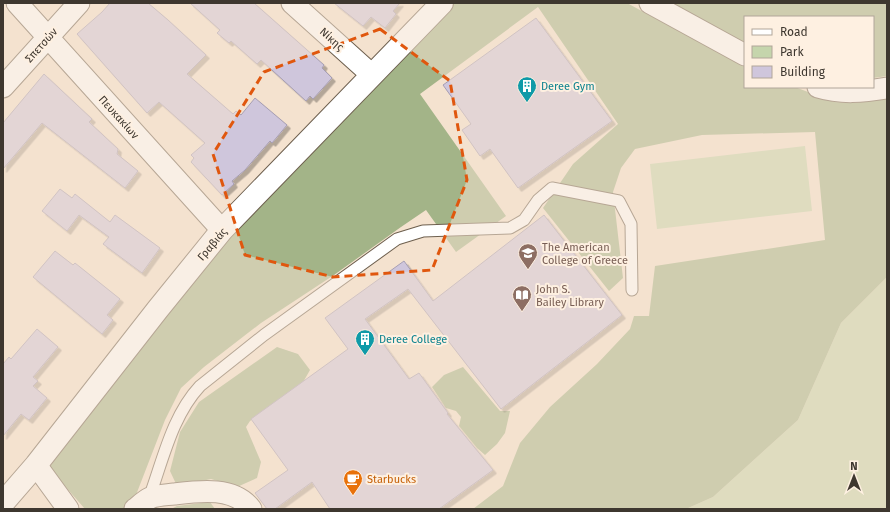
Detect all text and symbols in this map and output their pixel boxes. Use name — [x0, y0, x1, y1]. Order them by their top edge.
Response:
legend — [744, 16, 874, 88]
street label: Σπετσών — [23, 25, 61, 65]
street label: Νίκης — [317, 25, 346, 54]
text: Road — [780, 25, 808, 39]
text: Park — [780, 45, 804, 59]
text: Building — [780, 65, 826, 79]
building icon: Deree Gym — [516, 75, 538, 103]
place label: Deree Gym — [541, 80, 595, 93]
street label: Πευκακίων — [96, 93, 142, 142]
street label: Γραβιάς — [195, 225, 230, 263]
place label: The American College of Greece — [542, 241, 628, 267]
school or university icon: The American College of Greece — [517, 242, 539, 270]
place label: John S. Bailey Library — [536, 283, 604, 309]
library icon: John S. Bailey Library — [511, 284, 533, 312]
building icon: Deree College — [354, 328, 376, 356]
place label: Deree College — [379, 333, 447, 346]
north arrow — [834, 456, 874, 496]
text: N — [850, 460, 858, 473]
cafe icon: Starbucks — [342, 468, 364, 496]
place label: Starbucks — [367, 473, 416, 486]

